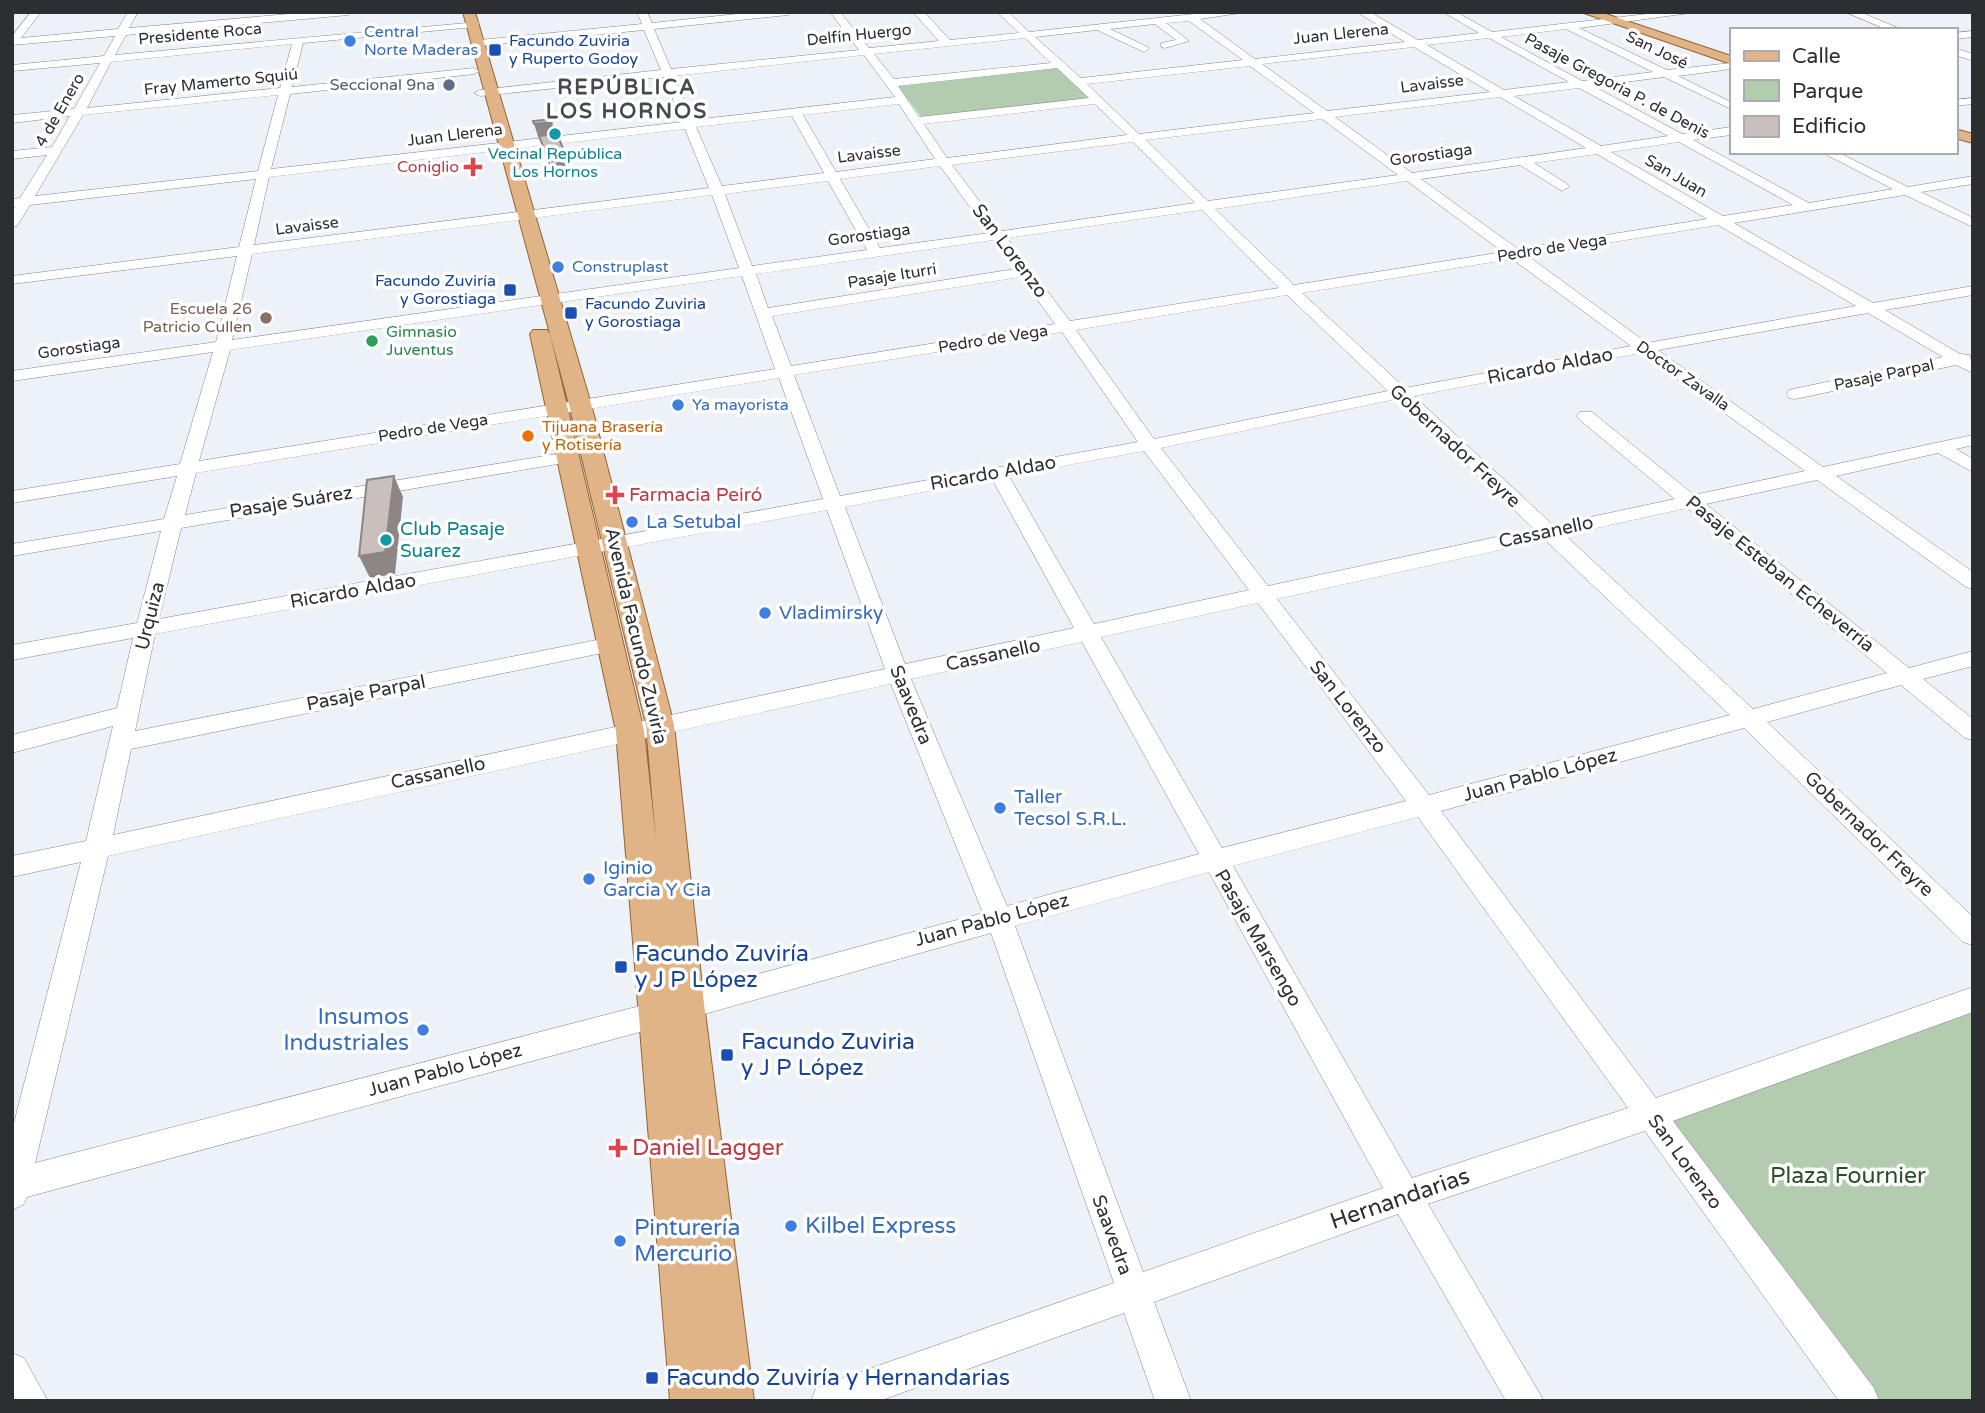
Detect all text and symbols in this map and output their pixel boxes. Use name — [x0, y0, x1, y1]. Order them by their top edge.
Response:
street label: Presidente Roca — [137, 19, 263, 49]
street label: Juan Llerena — [1292, 19, 1390, 49]
street label: Delfín Huergo — [806, 20, 912, 50]
place label: Central Norte Maderas — [364, 22, 478, 60]
street label: San José — [1623, 26, 1691, 74]
legend — [1730, 28, 1957, 154]
street label: Pasaje Gregoria P. de Denis — [1521, 29, 1713, 143]
place label: Facundo Zuviria y Ruperto Godoy — [509, 31, 639, 69]
marker: Central Norte Maderas — [342, 33, 358, 49]
marker: Facundo Zuviria y Ruperto Godoy — [487, 42, 503, 58]
text: Calle — [1792, 44, 1841, 69]
street label: Fray Mamerto Squiú — [143, 64, 299, 100]
street label: 4 de Enero — [31, 69, 89, 151]
street label: Lavaisse — [1399, 70, 1465, 98]
district label: REPÚBLICA LOS HORNOS — [546, 74, 708, 124]
place label: Seccional 9na — [330, 75, 435, 95]
marker: Seccional 9na — [441, 77, 457, 93]
text: Parque — [1792, 79, 1863, 104]
text: Edificio — [1792, 114, 1866, 139]
street label: Juan Llerena — [406, 119, 504, 151]
marker: Vecinal República Los Hornos — [547, 126, 563, 142]
street label: Gorostiaga — [1388, 139, 1474, 171]
street label: Lavaisse — [836, 140, 902, 168]
place label: Vecinal República Los Hornos — [488, 144, 622, 182]
street label: San Juan — [1641, 150, 1711, 202]
place label: Coniglio — [397, 157, 459, 177]
marker: Coniglio — [465, 159, 481, 175]
street label: San Lorenzo — [968, 200, 1052, 302]
street label: Lavaisse — [274, 212, 340, 240]
street label: Gorostiaga — [826, 219, 912, 251]
street label: Pedro de Vega — [1496, 229, 1608, 267]
place label: Construplast — [572, 257, 669, 277]
marker: Construplast — [550, 259, 566, 275]
street label: Pasaje Iturri — [846, 259, 938, 293]
place label: Facundo Zuviría y Gorostiaga — [375, 271, 496, 309]
marker: Facundo Zuviría y Gorostiaga — [502, 282, 518, 298]
place label: Facundo Zuviria y Gorostiaga — [585, 294, 706, 332]
place label: Escuela 26 Patricio Cullen — [143, 299, 252, 337]
marker: Facundo Zuviria y Gorostiaga — [563, 305, 579, 321]
marker: Escuela 26 Patricio Cullen — [258, 310, 274, 326]
street label: Pedro de Vega — [937, 320, 1049, 358]
place label: Gimnasio Juventus — [386, 322, 457, 360]
street label: Gorostiaga — [36, 332, 122, 364]
marker: Gimnasio Juventus — [364, 333, 380, 349]
street label: Doctor Zavalla — [1632, 336, 1734, 416]
street label: Ricardo Aldao — [1485, 343, 1615, 389]
street label: Pasaje Parpal — [1832, 355, 1936, 395]
street label: Gobernador Freyre — [1385, 380, 1525, 512]
place label: Ya mayorista — [692, 395, 789, 415]
marker: Ya mayorista — [670, 397, 686, 413]
street label: Pedro de Vega — [377, 409, 489, 447]
place label: Tijuana Brasería y Rotisería — [542, 417, 663, 455]
marker: Tijuana Brasería y Rotisería — [520, 428, 536, 444]
street label: Ricardo Aldao — [928, 451, 1058, 495]
street label: Pasaje Suárez — [228, 481, 354, 523]
place label: Farmacia Peiró — [629, 484, 762, 506]
marker: Farmacia Peiró — [607, 487, 623, 503]
street label: Pasaje Esteban Echeverría — [1681, 491, 1879, 657]
place label: La Setubal — [646, 511, 741, 533]
street label: Cassanello — [1497, 511, 1595, 553]
marker: La Setubal — [624, 514, 640, 530]
place label: Club Pasaje Suarez — [400, 518, 505, 562]
street label: Avenida Facundo Zuviría — [600, 525, 672, 747]
marker: Club Pasaje Suarez — [378, 532, 394, 548]
street label: Ricardo Aldao — [288, 569, 418, 613]
street label: Urquiza — [131, 580, 169, 652]
place label: Vladimirsky — [779, 602, 883, 624]
marker: Vladimirsky — [757, 605, 773, 621]
street label: Cassanello — [944, 634, 1042, 676]
street label: San Lorenzo — [1305, 656, 1391, 758]
street label: Saavedra — [885, 662, 937, 748]
street label: Pasaje Parpal — [305, 671, 427, 715]
street label: Juan Pablo López — [1461, 744, 1619, 806]
street label: Cassanello — [389, 752, 487, 794]
street label: Gobernador Freyre — [1800, 767, 1938, 901]
place label: Taller Tecsol S.R.L. — [1014, 786, 1127, 830]
marker: Taller Tecsol S.R.L. — [992, 800, 1008, 816]
place label: Iginio Garcia Y Cia — [603, 857, 711, 901]
street label: Pasaje Marsengo — [1210, 866, 1306, 1010]
marker: Iginio Garcia Y Cia — [581, 871, 597, 887]
street label: Juan Pablo López — [913, 889, 1071, 951]
place label: Facundo Zuviría y J P López — [635, 940, 809, 994]
marker: Facundo Zuviría y J P López — [613, 959, 629, 975]
place label: Insumos Industriales — [283, 1003, 409, 1057]
marker: Insumos Industriales — [415, 1022, 431, 1038]
place label: Facundo Zuviria y J P López — [741, 1028, 915, 1082]
street label: Juan Pablo López — [366, 1039, 524, 1101]
marker: Facundo Zuviria y J P López — [719, 1047, 735, 1063]
street label: San Lorenzo — [1643, 1110, 1727, 1214]
place label: Daniel Lagger — [632, 1134, 784, 1162]
marker: Daniel Lagger — [610, 1140, 626, 1156]
street label: Hernandarias — [1327, 1162, 1473, 1236]
park label: Plaza Fournier — [1770, 1162, 1926, 1190]
street label: Saavedra — [1087, 1192, 1137, 1278]
place label: Kilbel Express — [805, 1212, 956, 1240]
place label: Pinturería Mercurio — [634, 1214, 740, 1268]
marker: Kilbel Express — [783, 1218, 799, 1234]
marker: Pinturería Mercurio — [612, 1233, 628, 1249]
place label: Facundo Zuviría y Hernandarias — [666, 1364, 1010, 1392]
marker: Facundo Zuviría y Hernandarias — [644, 1370, 660, 1386]

